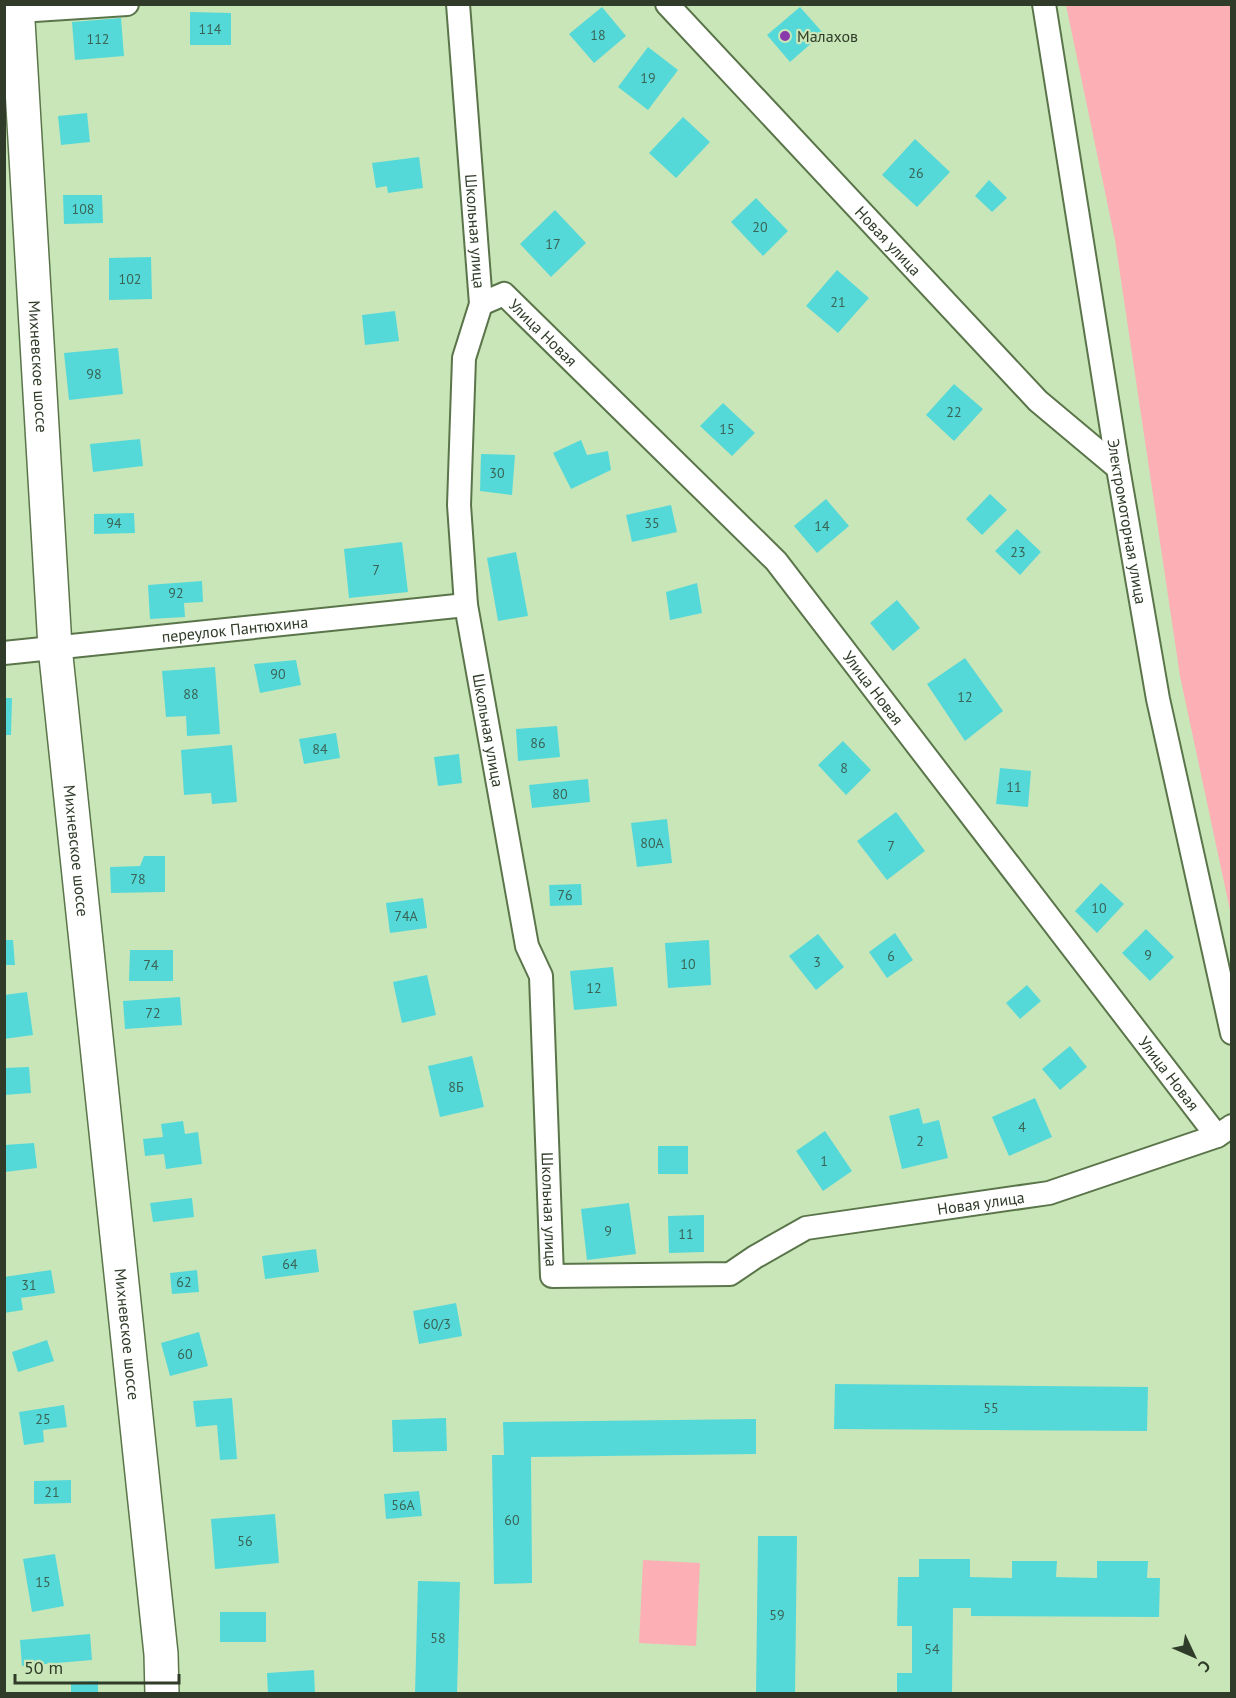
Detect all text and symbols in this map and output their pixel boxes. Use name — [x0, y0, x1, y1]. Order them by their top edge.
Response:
house number: 114 — [199, 20, 222, 38]
house number: 18 — [590, 26, 606, 44]
place label: Малахов — [797, 26, 858, 46]
marker: Малахов — [778, 29, 792, 43]
house number: 112 — [87, 30, 109, 48]
house number: 19 — [640, 69, 656, 87]
house number: 26 — [908, 164, 924, 182]
street label: Школьная улица — [461, 173, 490, 289]
house number: 108 — [72, 200, 94, 218]
street label: Новая улица — [851, 202, 926, 280]
house number: 20 — [752, 218, 768, 236]
house number: 17 — [545, 235, 561, 253]
house number: 102 — [119, 270, 141, 288]
house number: 21 — [830, 293, 846, 311]
street label: Улица Новая — [505, 294, 582, 370]
street label: Михневское шоссе — [25, 300, 52, 433]
house number: 98 — [86, 365, 102, 383]
house number: 22 — [946, 403, 962, 421]
house number: 15 — [719, 420, 735, 438]
street label: Электромоторная улица — [1103, 437, 1151, 606]
house number: 30 — [489, 464, 505, 482]
house number: 94 — [106, 514, 122, 532]
house number: 35 — [644, 514, 660, 532]
house number: 14 — [814, 517, 830, 535]
house number: 23 — [1010, 543, 1026, 561]
house number: 7 — [372, 561, 380, 579]
house number: 92 — [168, 584, 184, 602]
street label: переулок Пантюхина — [160, 611, 309, 647]
street label: Улица Новая — [838, 647, 908, 729]
house number: 90 — [270, 665, 286, 683]
street label: Школьная улица — [468, 672, 508, 788]
house number: 88 — [183, 685, 199, 703]
house number: 12 — [957, 688, 973, 706]
house number: 86 — [530, 734, 546, 752]
house number: 84 — [312, 740, 328, 758]
house number: 8 — [840, 759, 848, 777]
house number: 11 — [1006, 778, 1022, 796]
street label: Михневское шоссе — [60, 784, 93, 918]
house number: 80 — [552, 785, 568, 803]
house number: 80А — [640, 834, 665, 852]
house number: 7 — [887, 837, 895, 855]
house number: 78 — [130, 870, 146, 888]
house number: 76 — [557, 886, 573, 904]
house number: 10 — [1091, 899, 1107, 917]
house number: 74А — [394, 907, 419, 925]
house number: 9 — [1144, 946, 1152, 964]
house number: 6 — [887, 947, 895, 965]
house number: 3 — [813, 953, 821, 971]
house number: 10 — [680, 955, 696, 973]
house number: 74 — [143, 956, 159, 974]
house number: 12 — [586, 979, 602, 997]
house number: 72 — [145, 1004, 161, 1022]
street label: Улица Новая — [1134, 1032, 1204, 1114]
house number: 8Б — [448, 1078, 464, 1096]
house number: 4 — [1018, 1118, 1026, 1136]
house number: 2 — [916, 1132, 924, 1150]
street label: Школьная улица — [537, 1152, 562, 1267]
house number: 1 — [820, 1152, 828, 1170]
street label: Новая улица — [936, 1187, 1026, 1219]
house number: 9 — [604, 1222, 612, 1240]
house number: 11 — [678, 1225, 694, 1243]
house number: 64 — [282, 1255, 298, 1273]
street label: Михневское шоссе — [110, 1267, 144, 1401]
house number: 62 — [176, 1273, 192, 1291]
house number: 31 — [21, 1276, 37, 1294]
house number: 60/3 — [423, 1315, 451, 1333]
house number: 60 — [177, 1345, 193, 1363]
house number: 55 — [983, 1399, 999, 1417]
house number: 25 — [35, 1410, 51, 1428]
house number: 21 — [44, 1483, 60, 1501]
house number: 56А — [391, 1496, 416, 1514]
house number: 60 — [504, 1511, 520, 1529]
house number: 56 — [237, 1532, 253, 1550]
house number: 15 — [35, 1573, 51, 1591]
house number: 59 — [769, 1606, 785, 1624]
north arrow — [1164, 1626, 1224, 1686]
house number: 58 — [430, 1629, 446, 1647]
house number: 54 — [924, 1640, 940, 1658]
scale bar — [15, 1647, 178, 1685]
text: 50 m — [24, 1656, 63, 1679]
text: С — [1194, 1656, 1215, 1677]

